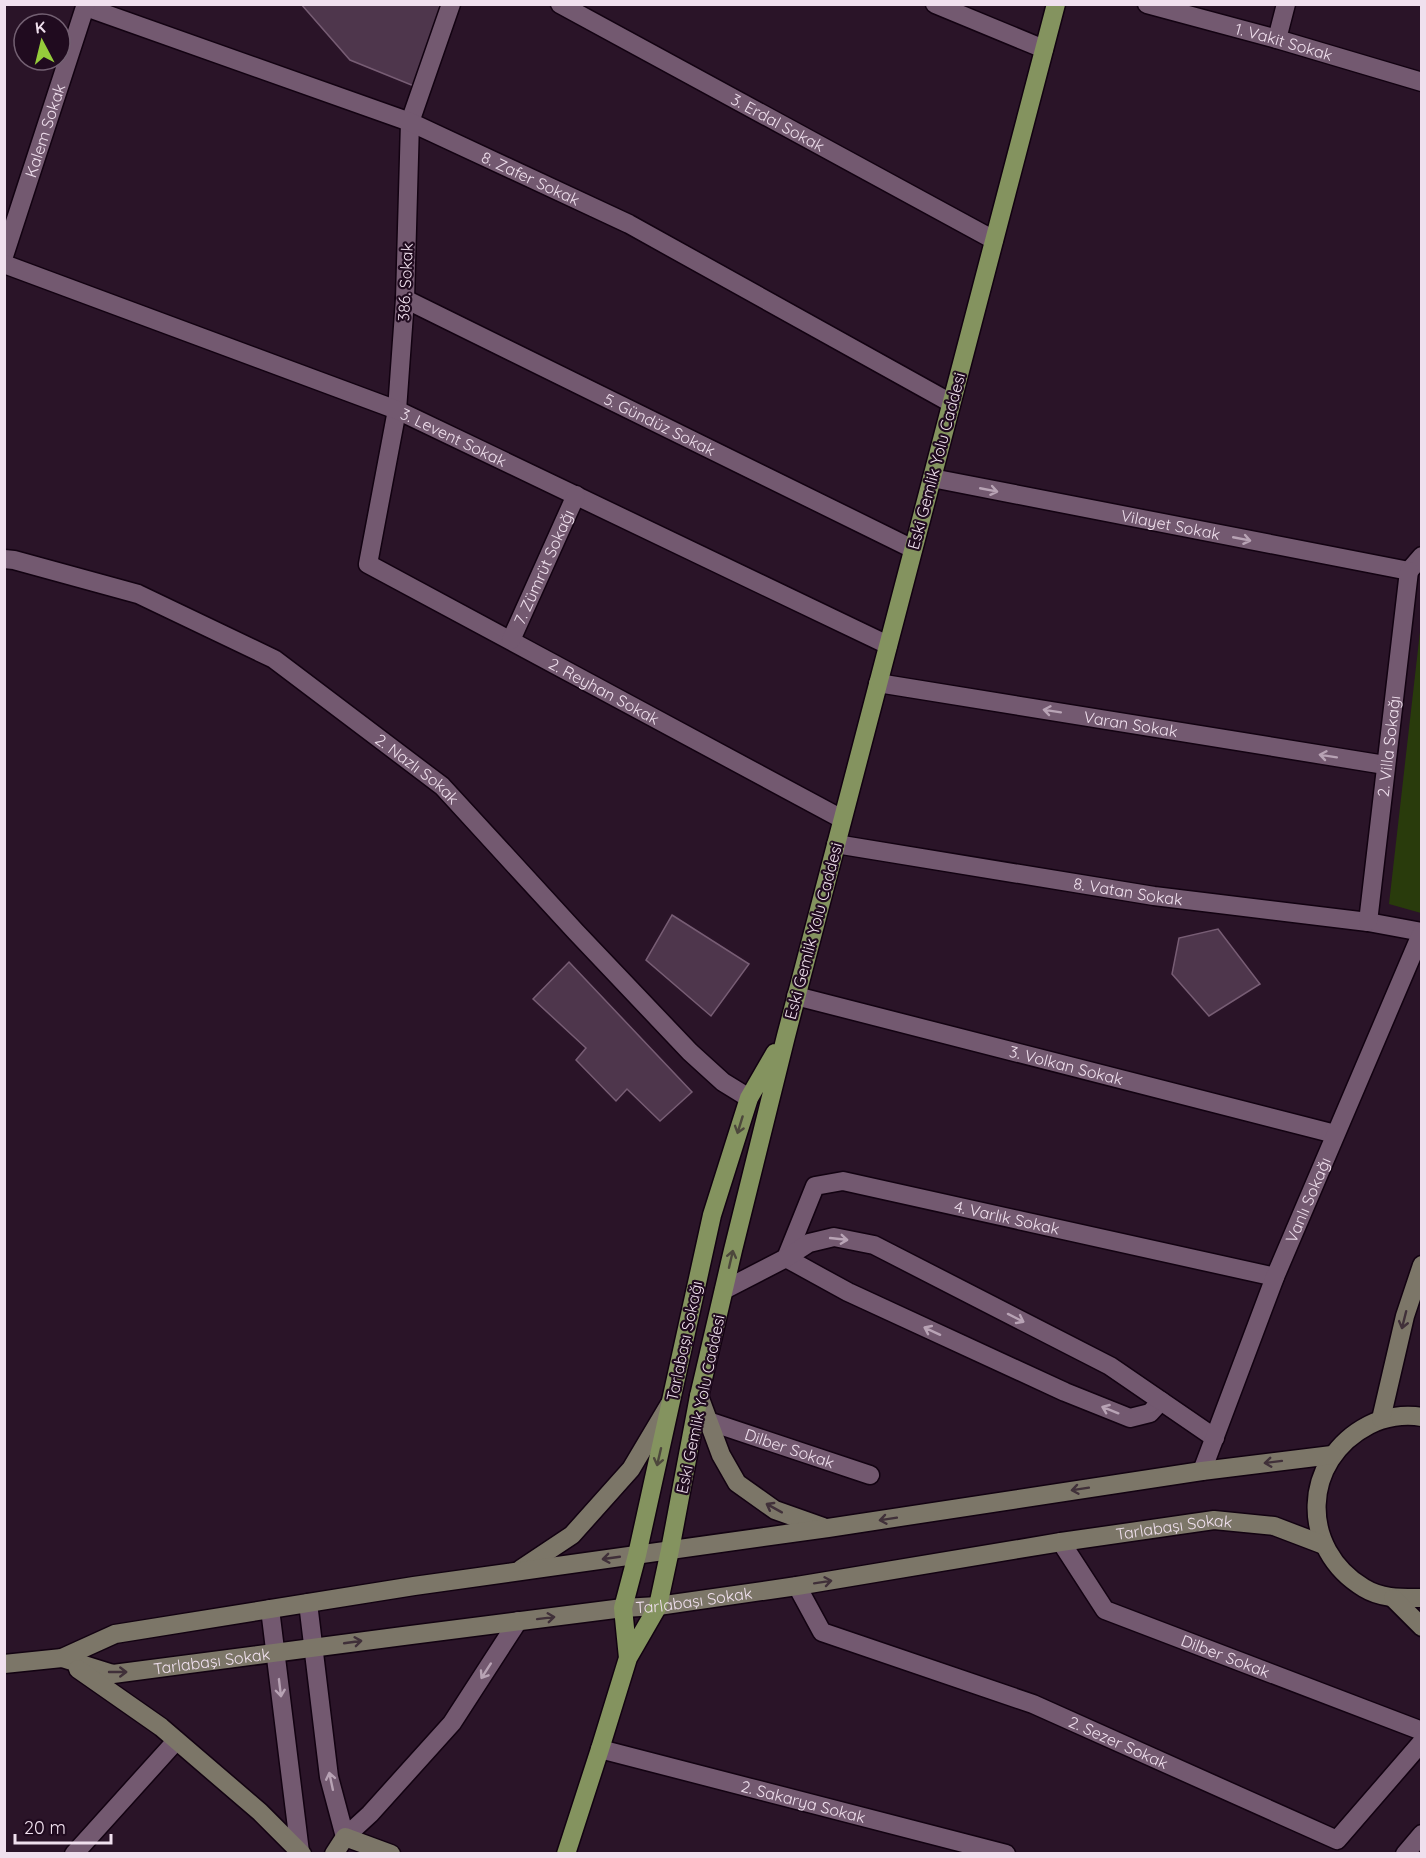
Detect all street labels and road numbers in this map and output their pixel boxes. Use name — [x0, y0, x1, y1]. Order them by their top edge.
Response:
street label: 1. Vakit Sokak — [1233, 18, 1335, 65]
street label: Kalem Sokak — [20, 81, 69, 180]
street label: 3. Erdal Sokak — [728, 89, 828, 156]
street label: 8. Zafer Sokak — [478, 147, 583, 210]
street label: 386. Sokak — [393, 242, 417, 322]
street label: Eski Gemlik Yolu Caddesi — [903, 370, 969, 552]
street label: 5. Gündüz Sokak — [601, 389, 719, 460]
street label: 3. Levent Sokak — [397, 403, 510, 471]
street label: Vilayet Sokak — [1119, 505, 1222, 544]
street label: 7. Zümrüt Sokağı — [509, 506, 578, 628]
street label: 2. Reyhan Sokak — [545, 653, 663, 729]
street label: 2. Villa Sokağı — [1373, 694, 1404, 798]
street label: Varan Sokak — [1082, 706, 1179, 741]
street label: 2. Nazlı Sokak — [371, 729, 464, 808]
street label: Eski Gemlik Yolu Caddesi — [780, 840, 846, 1022]
street label: 8. Vatan Sokak — [1072, 873, 1184, 909]
street label: 3. Volkan Sokak — [1007, 1041, 1125, 1089]
street label: Vanlı Sokağı — [1281, 1154, 1335, 1246]
street label: 4. Varlık Sokak — [952, 1196, 1062, 1239]
street label: Tarlabaşı Sokağı — [662, 1279, 706, 1403]
street label: Eski Gemlik Yolu Caddesi — [671, 1313, 729, 1495]
street label: Dilber Sokak — [742, 1424, 837, 1472]
street label: Tarlabaşı Sokak — [1114, 1510, 1233, 1544]
street label: Tarlabaşı Sokak — [635, 1583, 753, 1617]
street label: Dilber Sokak — [1178, 1630, 1273, 1682]
street label: Tarlabaşı Sokak — [152, 1644, 271, 1679]
street label: 2. Sezer Sokak — [1066, 1711, 1171, 1773]
street label: 2. Sakarya Sokak — [739, 1776, 868, 1827]

